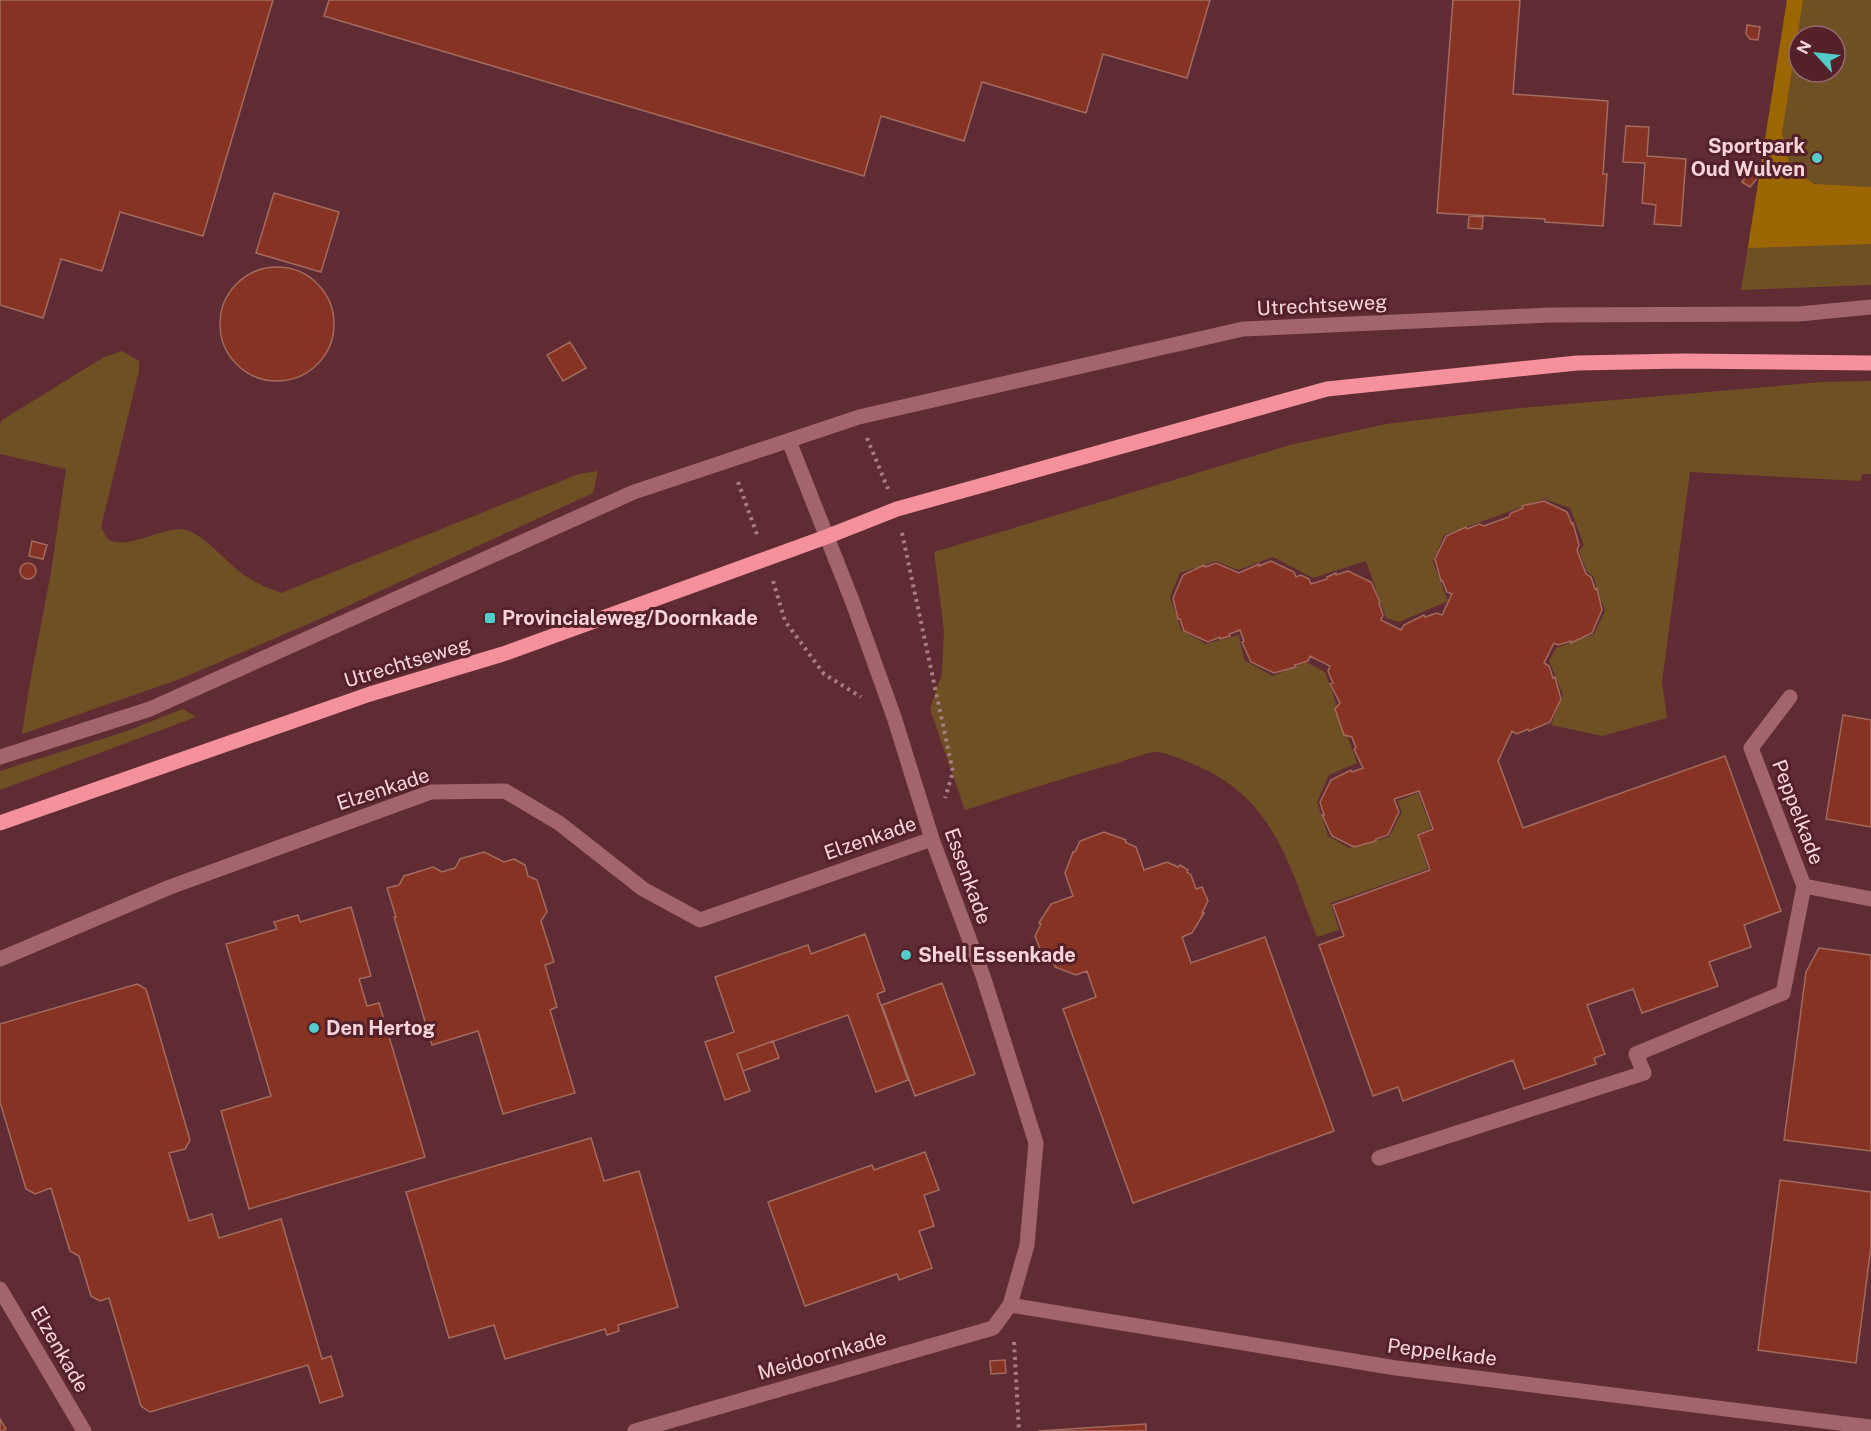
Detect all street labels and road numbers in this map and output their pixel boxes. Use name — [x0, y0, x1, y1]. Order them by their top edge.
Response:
street label: Utrechtseweg — [1256, 290, 1388, 320]
street label: Utrechtseweg — [341, 631, 473, 693]
street label: Peppelkade — [1767, 756, 1829, 868]
street label: Elzenkade — [334, 763, 432, 815]
street label: Elzenkade — [821, 811, 919, 865]
street label: Essenkade — [940, 825, 996, 927]
street label: Elzenkade — [26, 1301, 94, 1397]
street label: Meidoornkade — [755, 1325, 889, 1385]
street label: Peppelkade — [1386, 1333, 1498, 1371]

